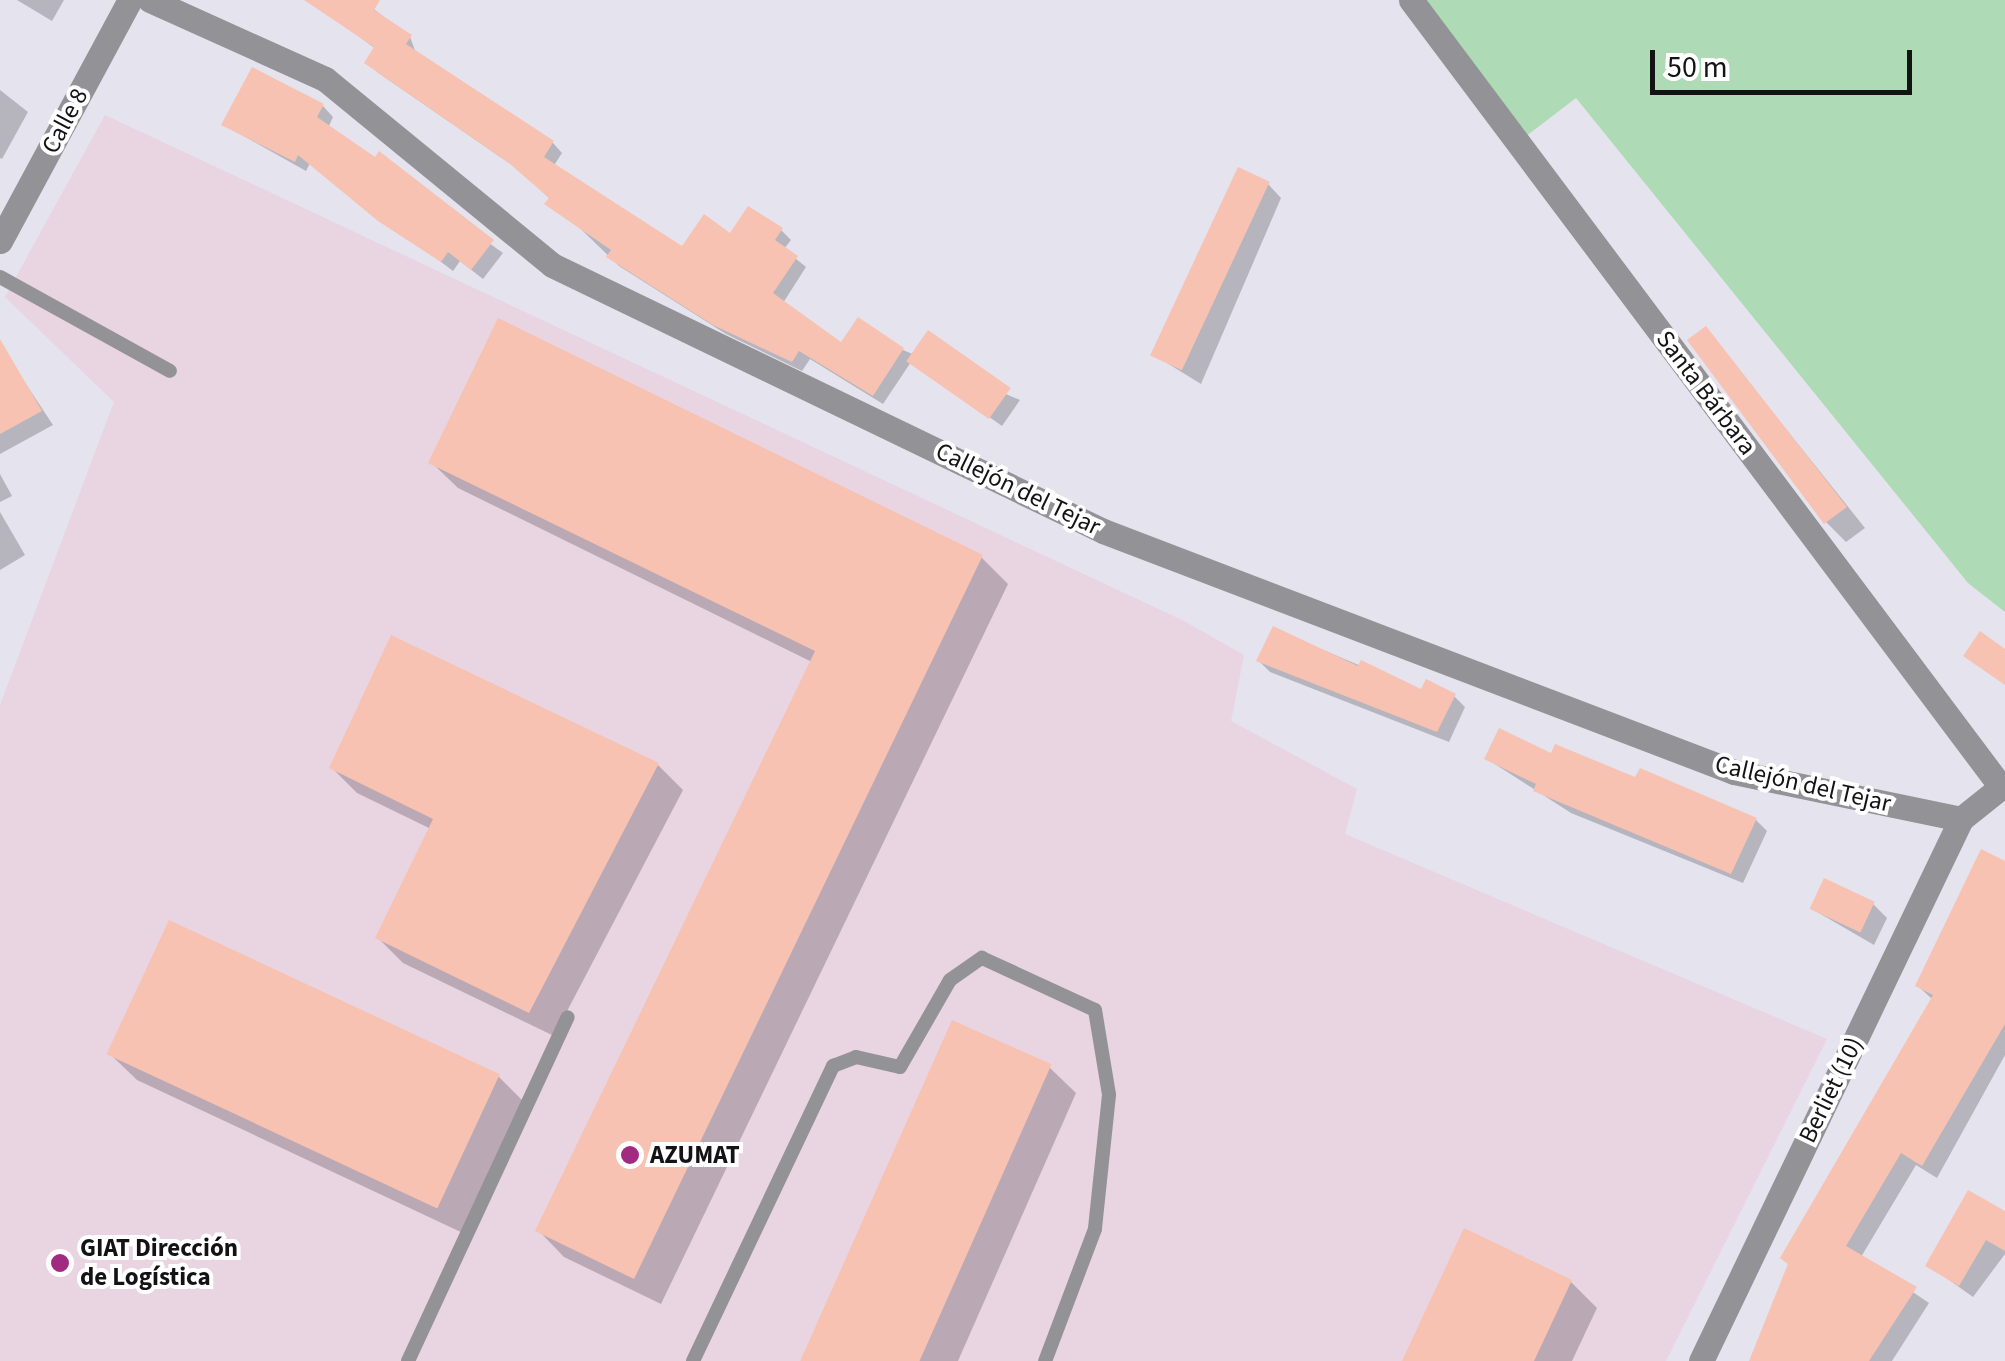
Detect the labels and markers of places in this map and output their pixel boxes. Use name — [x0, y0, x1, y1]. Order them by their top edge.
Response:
place label: AZUMAT — [650, 1140, 740, 1170]
marker: AZUMAT — [619, 1144, 641, 1166]
place label: GIAT Dirección de Logística — [80, 1234, 238, 1293]
marker: GIAT Dirección de Logística — [49, 1252, 71, 1274]

